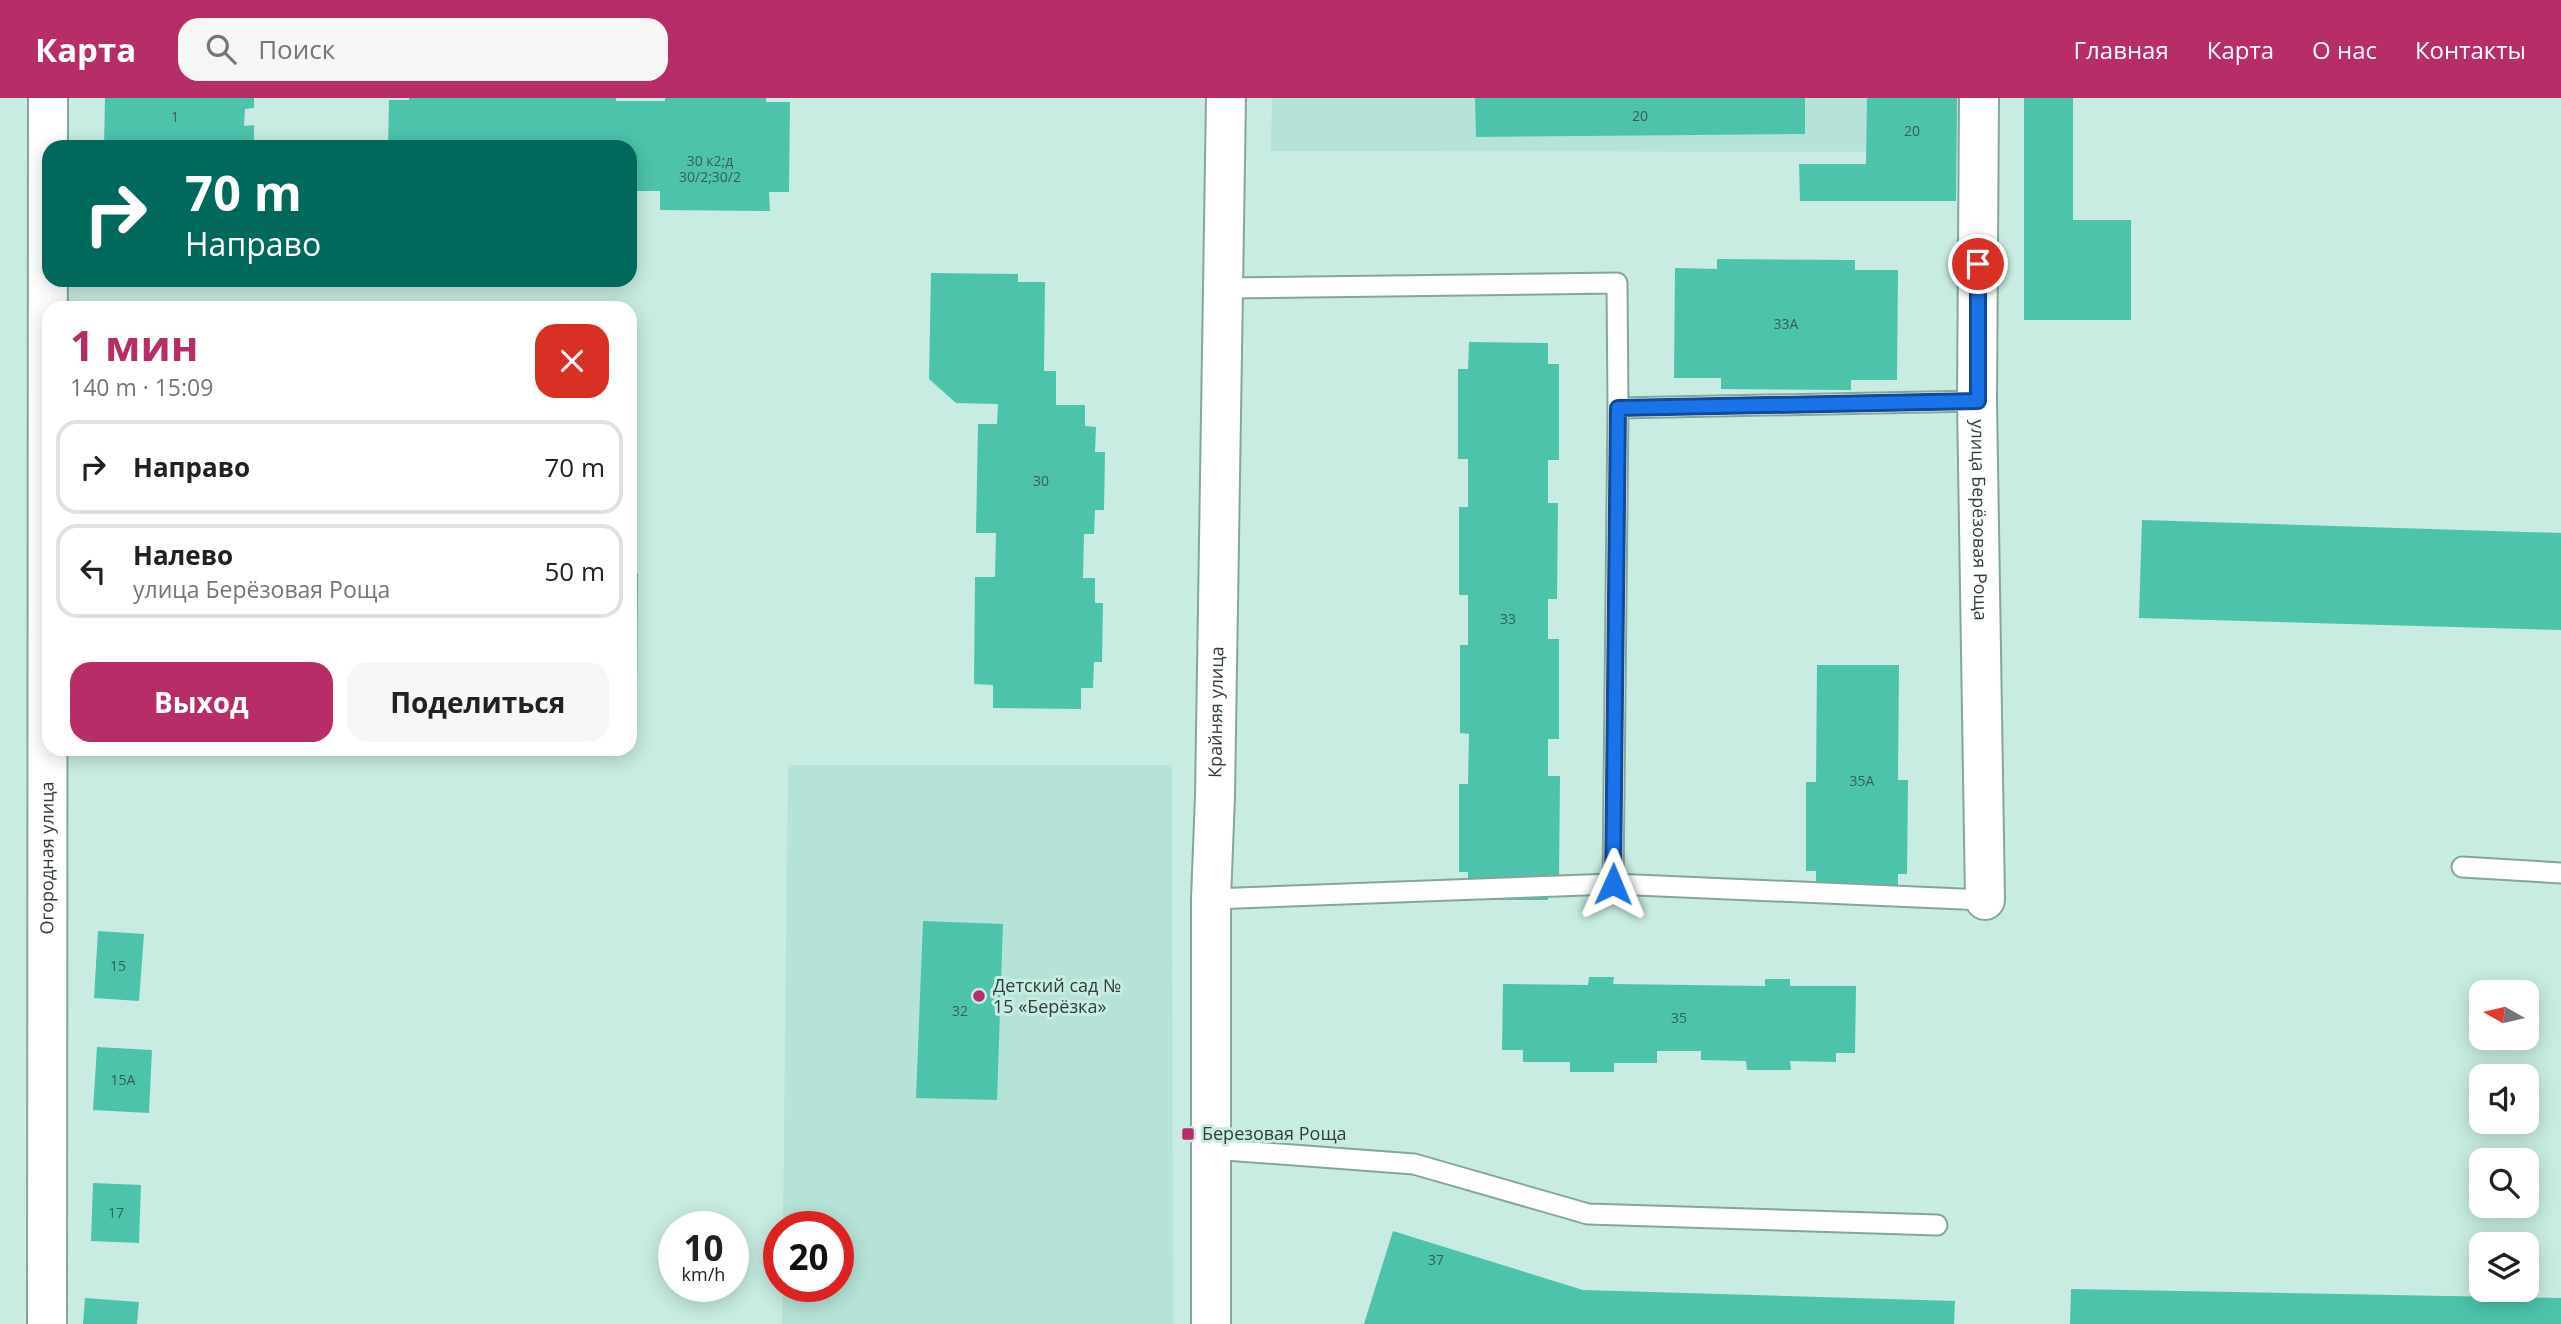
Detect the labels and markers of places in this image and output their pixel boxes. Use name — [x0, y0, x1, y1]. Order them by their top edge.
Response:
pin — [1948, 234, 2008, 294]
place label: Детский сад № 15 «Берёзка» — [993, 973, 1121, 1018]
marker: Детский сад № 15 «Берёзка» — [971, 988, 987, 1004]
place label: Березовая Роща — [1202, 1121, 1347, 1145]
marker: Березовая Роща — [1180, 1126, 1196, 1142]

